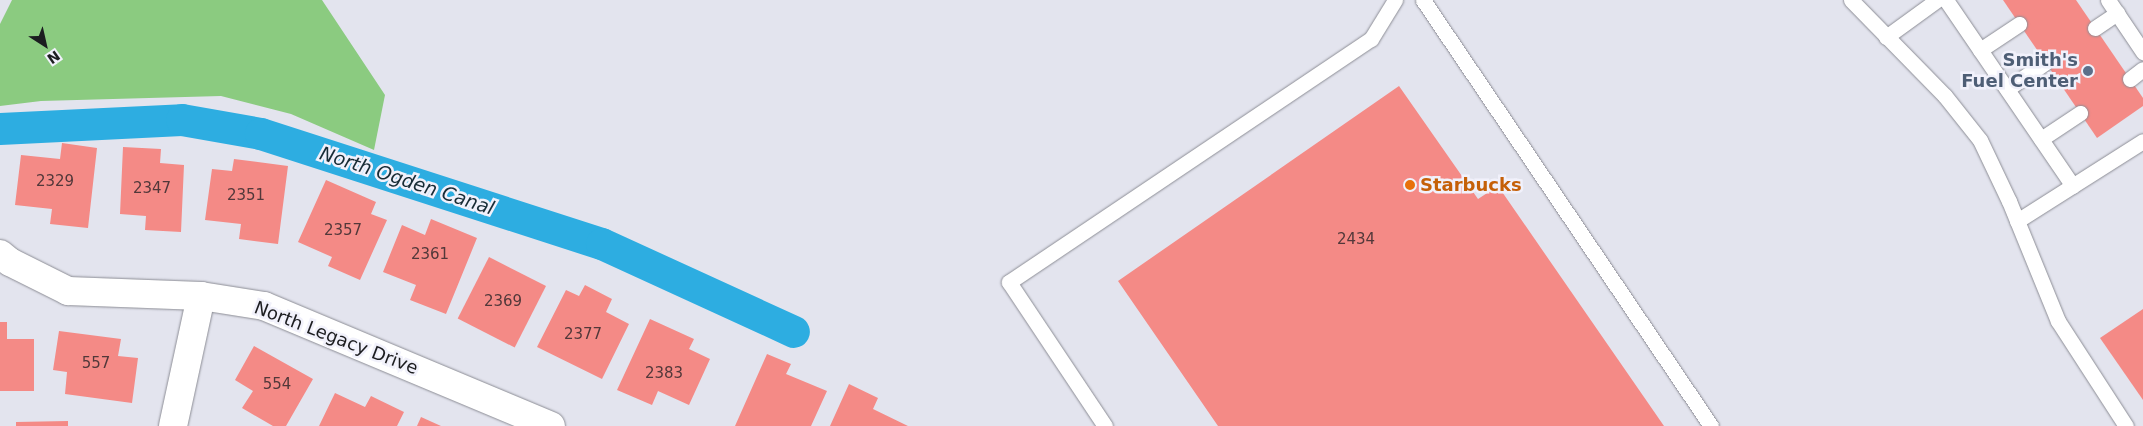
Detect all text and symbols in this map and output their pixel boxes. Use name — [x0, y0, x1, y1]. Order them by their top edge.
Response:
north arrow — [20, 20, 70, 70]
text: N — [44, 47, 63, 67]
place label: Smith's Fuel Center — [1961, 50, 2078, 92]
marker: Smith's Fuel Center — [2082, 65, 2094, 77]
water label: North Ogden Canal — [317, 142, 497, 220]
house number: 2329 — [36, 173, 74, 191]
place label: Starbucks — [1420, 174, 1522, 196]
marker: Starbucks — [1404, 179, 1416, 191]
house number: 2347 — [133, 180, 171, 198]
house number: 2351 — [227, 187, 265, 205]
house number: 2357 — [324, 222, 362, 240]
house number: 2434 — [1337, 231, 1375, 249]
house number: 2361 — [411, 246, 449, 264]
house number: 2369 — [484, 293, 522, 311]
street label: North Legacy Drive — [251, 297, 421, 379]
house number: 2377 — [564, 326, 602, 344]
house number: 557 — [82, 355, 110, 373]
house number: 2383 — [645, 365, 683, 383]
house number: 554 — [263, 376, 291, 394]

